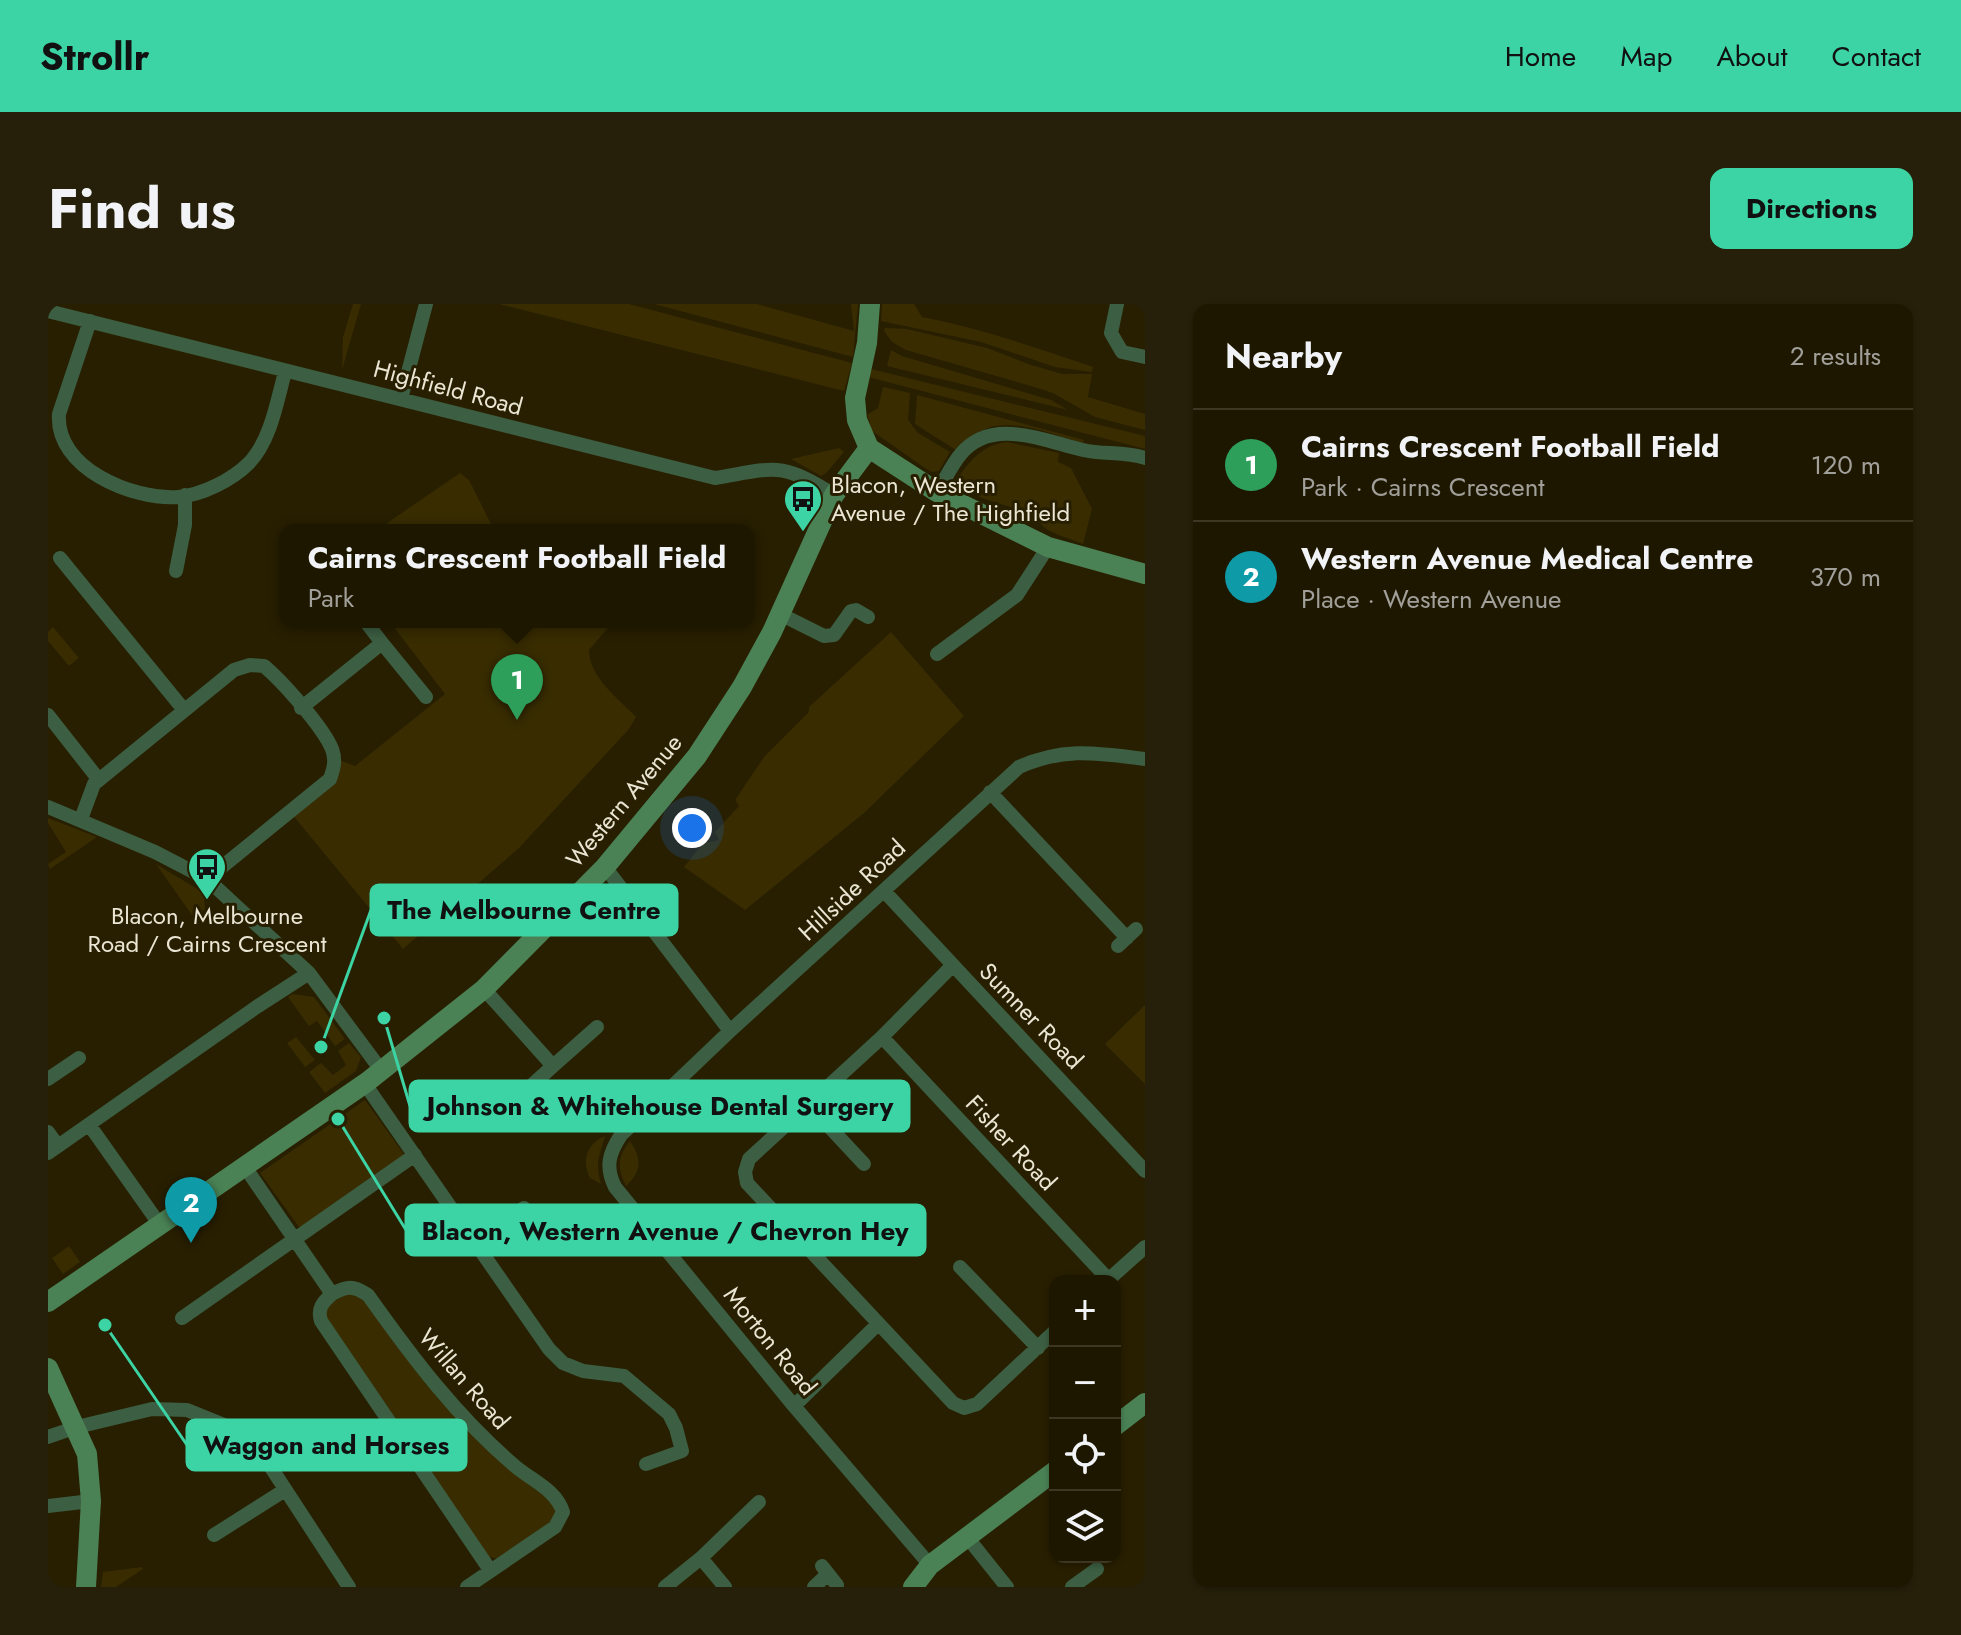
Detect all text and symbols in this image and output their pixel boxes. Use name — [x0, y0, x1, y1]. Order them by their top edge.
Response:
text: Strollr — [40, 29, 149, 84]
text: Home — [1505, 36, 1576, 77]
text: Map — [1620, 36, 1672, 77]
text: About — [1716, 36, 1788, 77]
text: Contact — [1832, 36, 1921, 77]
text: Find us — [48, 168, 236, 249]
button: Directions — [1710, 168, 1913, 249]
text: Nearby — [1225, 332, 1342, 381]
text: 2 results — [1790, 337, 1881, 375]
street label: Highfield Road — [370, 351, 527, 424]
text: Cairns Crescent Football Field — [1301, 425, 1720, 468]
text: 1 — [1244, 446, 1258, 484]
text: 120 m — [1811, 446, 1881, 484]
place label: Blacon, Western Avenue / The Highfield — [831, 467, 1070, 530]
text: Park · Cairns Crescent — [1301, 468, 1545, 506]
bus stop icon: Blacon, Western Avenue / The Highfield — [782, 478, 824, 533]
popup — [279, 524, 755, 628]
text: Cairns Crescent Football Field — [308, 536, 726, 579]
text: Western Avenue Medical Centre — [1301, 537, 1753, 580]
text: 2 — [1242, 558, 1260, 596]
text: 370 m — [1810, 558, 1881, 596]
text: Park — [308, 579, 354, 617]
text: Place · Western Avenue — [1301, 580, 1561, 618]
pin: 1 — [491, 654, 543, 720]
street label: Western Avenue — [557, 726, 690, 875]
your location — [672, 808, 712, 848]
street label: Hillside Road — [790, 831, 913, 949]
bus stop icon: Blacon, Melbourne Road / Cairns Crescent — [186, 846, 228, 901]
callout: The Melbourne Centre — [371, 885, 677, 935]
text: The Melbourne Centre — [387, 891, 661, 929]
place label: Blacon, Melbourne Road / Cairns Crescent — [88, 898, 327, 961]
street label: Sumner Road — [971, 954, 1091, 1077]
callout: Johnson & Whitehouse Dental Surgery — [410, 1081, 909, 1131]
text: Johnson & Whitehouse Dental Surgery — [422, 1087, 894, 1125]
street label: Fisher Road — [958, 1087, 1065, 1199]
pin: 2 — [165, 1177, 217, 1243]
callout: Blacon, Western Avenue / Chevron Hey — [406, 1205, 925, 1255]
text: Blacon, Western Avenue / Chevron Hey — [422, 1212, 909, 1250]
map controls — [1049, 1275, 1121, 1563]
button: + — [1049, 1275, 1121, 1347]
street label: Morton Road — [715, 1279, 825, 1403]
street label: Willan Road — [410, 1320, 518, 1437]
button: − — [1049, 1347, 1121, 1419]
button: locate — [1049, 1419, 1121, 1491]
callout: Waggon and Horses — [187, 1420, 466, 1470]
text: Waggon and Horses — [203, 1426, 450, 1464]
button: layers — [1049, 1491, 1121, 1563]

